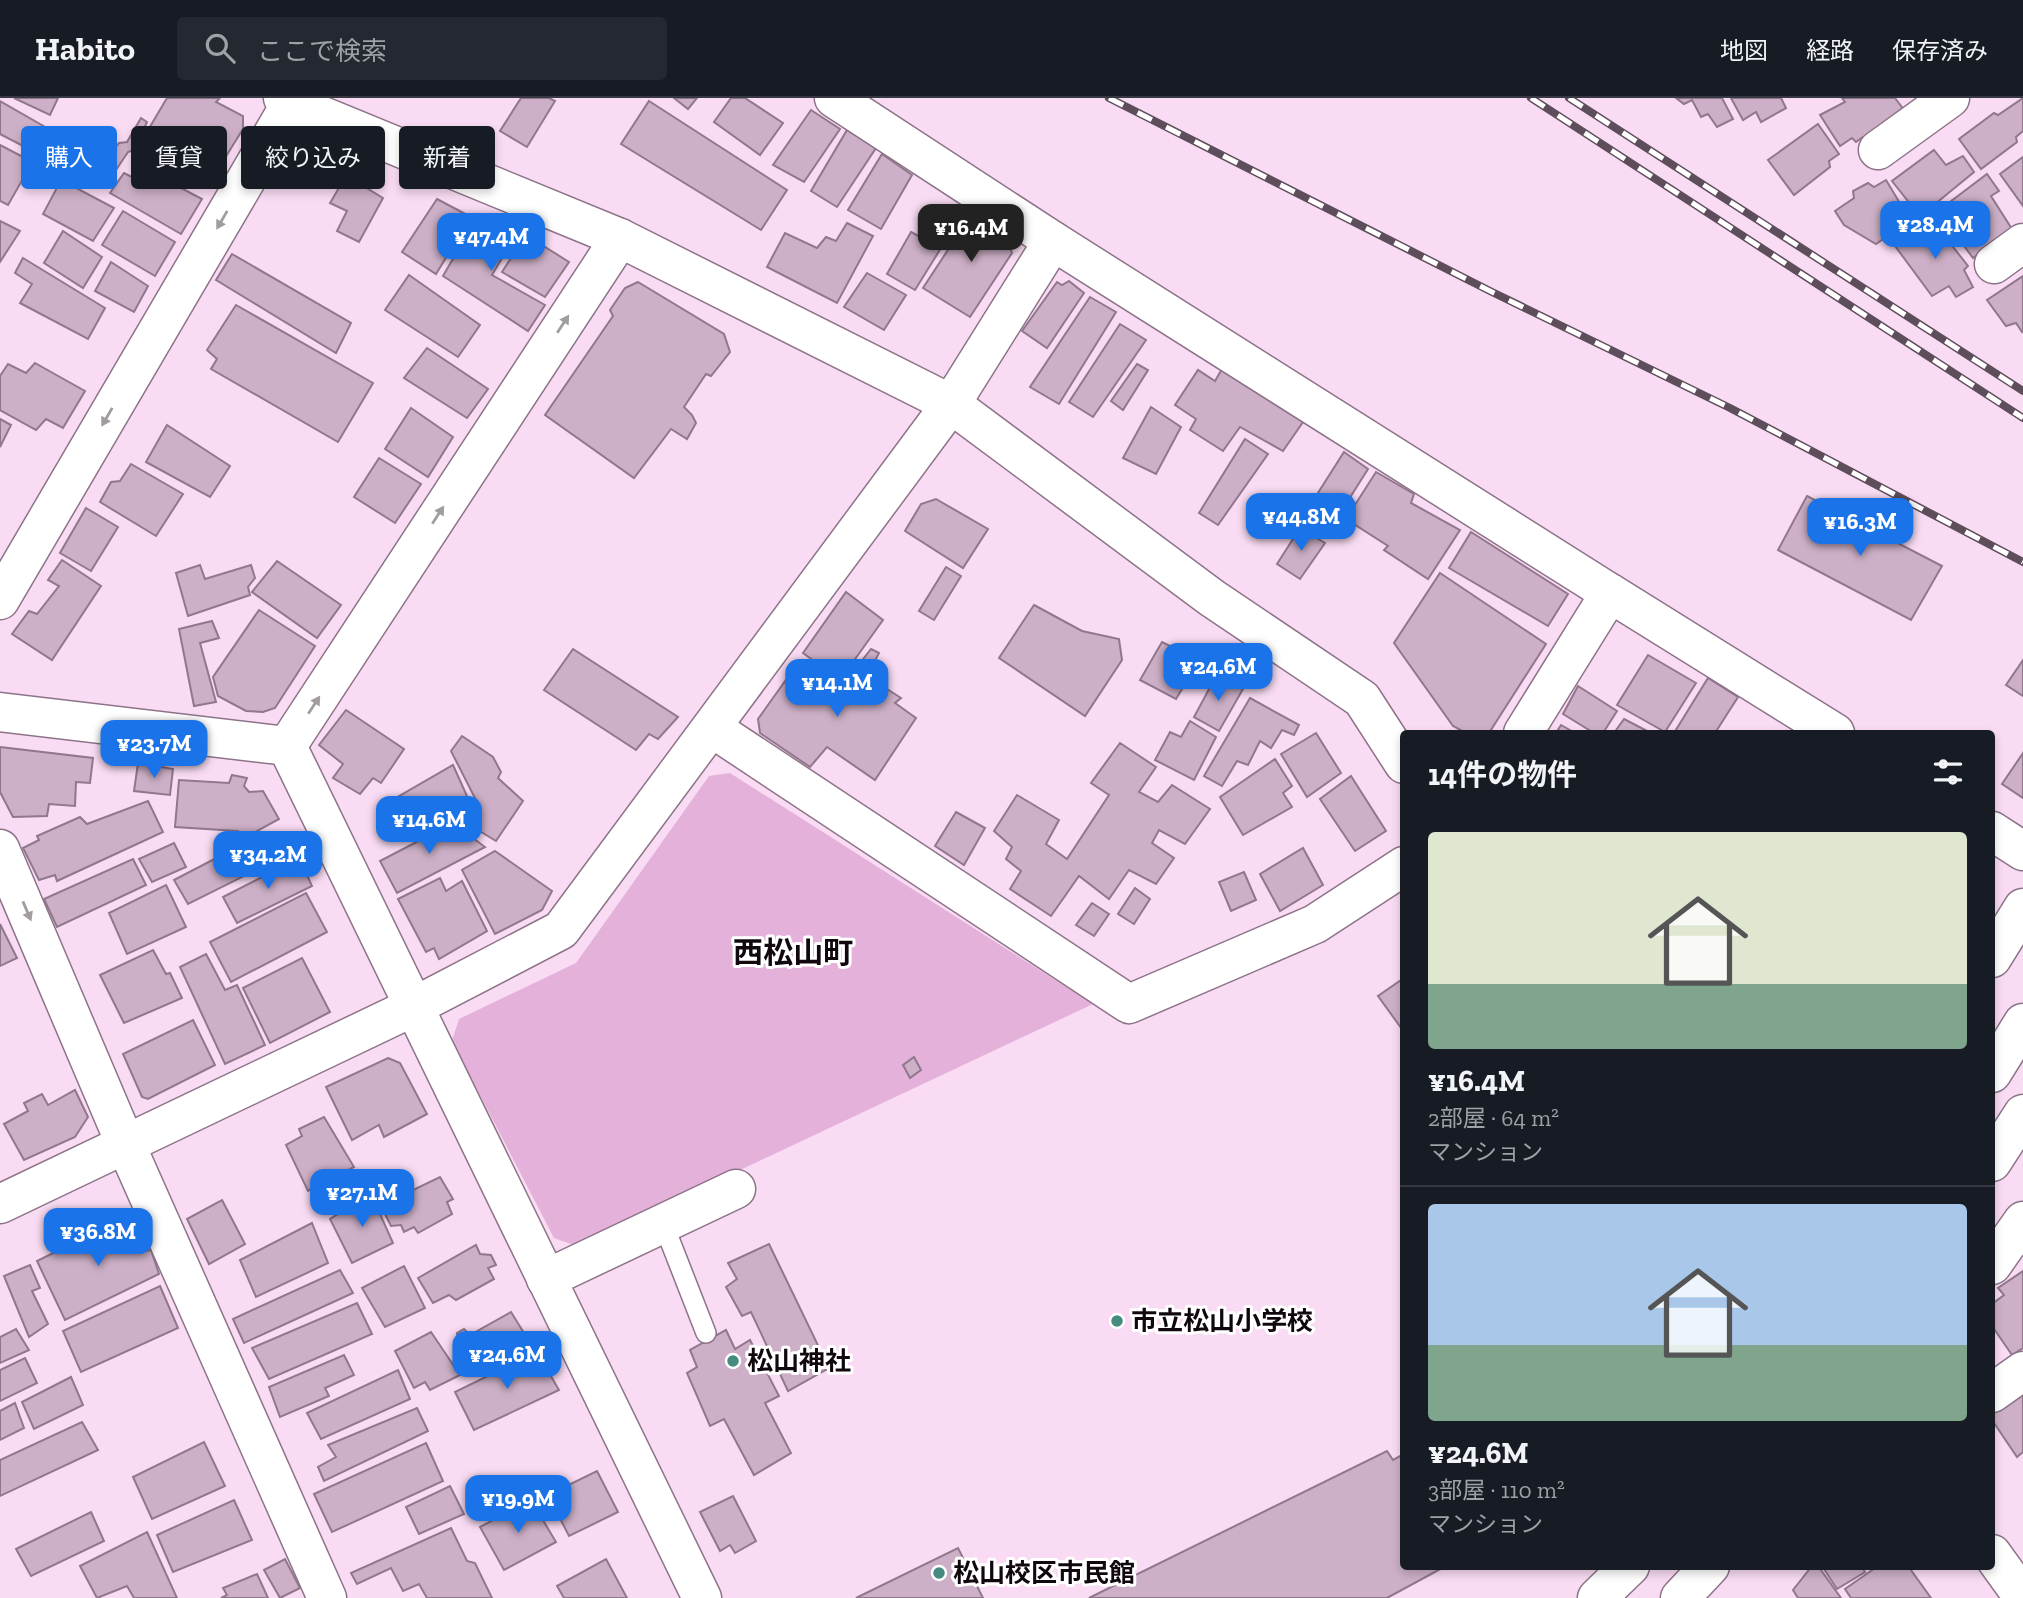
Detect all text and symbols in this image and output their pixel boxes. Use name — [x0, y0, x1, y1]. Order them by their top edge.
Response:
search box — [177, 17, 667, 80]
text: Habito — [35, 29, 135, 68]
icon: search — [201, 29, 239, 67]
text: ここで検索 — [257, 35, 387, 67]
text: 地図 — [1720, 36, 1768, 65]
text: 経路 — [1806, 36, 1854, 65]
text: 保存済み — [1892, 36, 1988, 65]
chip: 購入 — [21, 126, 117, 189]
chip: 賃貸 — [131, 126, 227, 189]
chip: 絞り込み — [241, 126, 385, 189]
chip: 新着 — [399, 126, 495, 189]
pin: ¥28.4M — [1878, 202, 1992, 261]
pin: ¥16.4M — [914, 204, 1028, 264]
text: ¥28.4M — [1896, 210, 1974, 238]
one-way arrow — [216, 211, 228, 230]
text: ¥16.4M — [934, 213, 1008, 241]
pin: ¥47.4M — [434, 214, 548, 273]
text: ¥47.4M — [453, 222, 529, 250]
one-way arrow — [556, 315, 569, 334]
one-way arrow — [101, 407, 113, 426]
pin: ¥44.8M — [1244, 494, 1358, 553]
pin: ¥16.3M — [1803, 498, 1917, 558]
text: ¥44.8M — [1262, 502, 1340, 530]
one-way arrow — [432, 505, 445, 524]
text: ¥16.3M — [1823, 507, 1897, 535]
pin: ¥24.6M — [1161, 644, 1275, 703]
text: ¥24.6M — [1179, 652, 1257, 680]
pin: ¥14.1M — [780, 660, 894, 719]
text: ¥14.1M — [801, 668, 873, 696]
one-way arrow — [307, 695, 320, 715]
pin: ¥23.7M — [97, 720, 211, 780]
text: ¥23.7M — [116, 729, 192, 757]
icon: filters — [1929, 753, 1967, 791]
text: 14件の物件 — [1428, 757, 1577, 793]
pin: ¥14.6M — [372, 796, 486, 856]
text: ¥14.6M — [392, 805, 466, 833]
pin: ¥34.2M — [211, 832, 325, 891]
text: ¥34.2M — [229, 840, 307, 868]
icon: home — [1635, 878, 1761, 1004]
one-way arrow — [21, 901, 32, 922]
district label: 西松山町 — [733, 935, 853, 971]
text: ¥16.4M — [1428, 1063, 1525, 1099]
text: 2部屋 · 64 m² — [1428, 1104, 1559, 1132]
text: マンション — [1428, 1138, 1543, 1166]
pin: ¥27.1M — [305, 1170, 419, 1229]
text: ¥27.1M — [326, 1178, 398, 1206]
pin: ¥36.8M — [41, 1208, 155, 1268]
text: ¥36.8M — [60, 1217, 136, 1245]
icon: home — [1635, 1250, 1761, 1376]
place label: 市立松山小学校 — [1131, 1305, 1313, 1337]
marker: 市立松山小学校 — [1109, 1313, 1125, 1329]
pin: ¥24.6M — [450, 1332, 564, 1391]
text: ¥24.6M — [468, 1340, 546, 1368]
place label: 松山神社 — [747, 1345, 851, 1377]
marker: 松山神社 — [725, 1353, 741, 1369]
text: ¥24.6M — [1428, 1435, 1529, 1471]
pin: ¥19.9M — [461, 1476, 575, 1535]
text: 3部屋 · 110 m² — [1428, 1476, 1565, 1504]
text: ¥19.9M — [481, 1484, 555, 1512]
text: マンション — [1428, 1510, 1543, 1538]
place label: 松山校区市民館 — [953, 1557, 1135, 1589]
marker: 松山校区市民館 — [931, 1565, 947, 1581]

